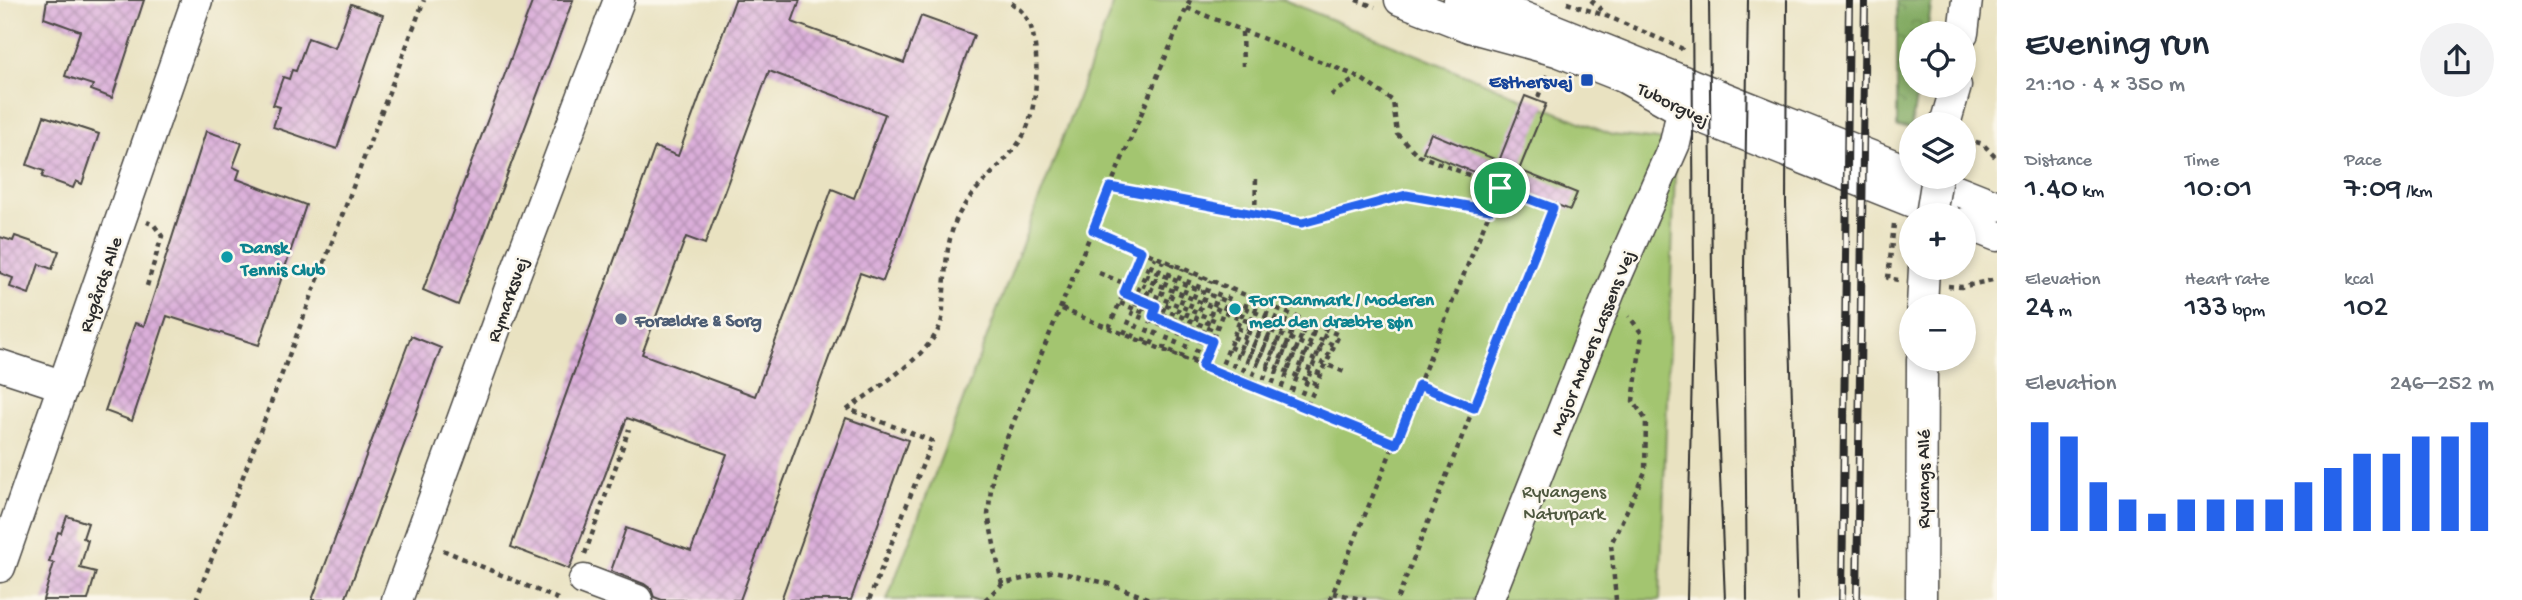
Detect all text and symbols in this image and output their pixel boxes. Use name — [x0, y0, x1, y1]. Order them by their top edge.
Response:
map controls — [1899, 21, 1976, 371]
button: locate — [1899, 21, 1976, 98]
button: share — [2420, 23, 2494, 97]
text: Evening run — [2025, 24, 2209, 68]
place label: Esthersvej — [1489, 72, 1573, 95]
marker: Esthersvej — [1579, 72, 1595, 88]
text: 21:10 · 4 × 350 m — [2025, 72, 2185, 99]
street label: Tuborgvej — [1632, 78, 1712, 133]
button: layers — [1899, 112, 1976, 189]
text: Distance — [2025, 150, 2092, 173]
text: Time — [2185, 150, 2219, 173]
text: Pace — [2344, 150, 2382, 173]
pin — [1470, 158, 1530, 218]
icon: arrive — [1481, 169, 1519, 207]
text: 1.40 — [2025, 173, 2078, 208]
text: 10:01 — [2185, 173, 2252, 208]
text: 7:09 — [2344, 173, 2401, 208]
text: km — [2078, 181, 2104, 204]
text: /km — [2401, 181, 2432, 204]
button: + — [1899, 203, 1976, 280]
street label: Rygårds Alle — [75, 234, 129, 336]
place label: Dansk Tennis Club — [239, 238, 325, 283]
street label: Major Anders Lassens Vej — [1547, 247, 1642, 439]
marker: Dansk Tennis Club — [219, 249, 235, 265]
street label: Rymarksvej — [483, 254, 535, 346]
text: Elevation — [2025, 269, 2101, 292]
text: Heart rate — [2185, 269, 2270, 292]
text: kcal — [2344, 269, 2374, 292]
place label: For Danmark / Moderen med den dræbte søn — [1248, 290, 1435, 335]
text: 24 — [2025, 292, 2054, 327]
text: 133 — [2185, 292, 2228, 327]
text: 102 — [2344, 292, 2388, 327]
button: − — [1899, 294, 1976, 371]
text: m — [2054, 300, 2072, 323]
text: bpm — [2228, 300, 2265, 323]
marker: For Danmark / Moderen med den dræbte søn — [1227, 301, 1243, 317]
marker: Forældre & Sorg — [613, 311, 629, 327]
place label: Forældre & Sorg — [634, 311, 762, 334]
text: Elevation — [2025, 371, 2116, 398]
text: 246–252 m — [2390, 371, 2494, 398]
street label: Ryvangs Allé — [1914, 429, 1937, 528]
park label: Ryvangens Naturpark — [1522, 482, 1607, 527]

